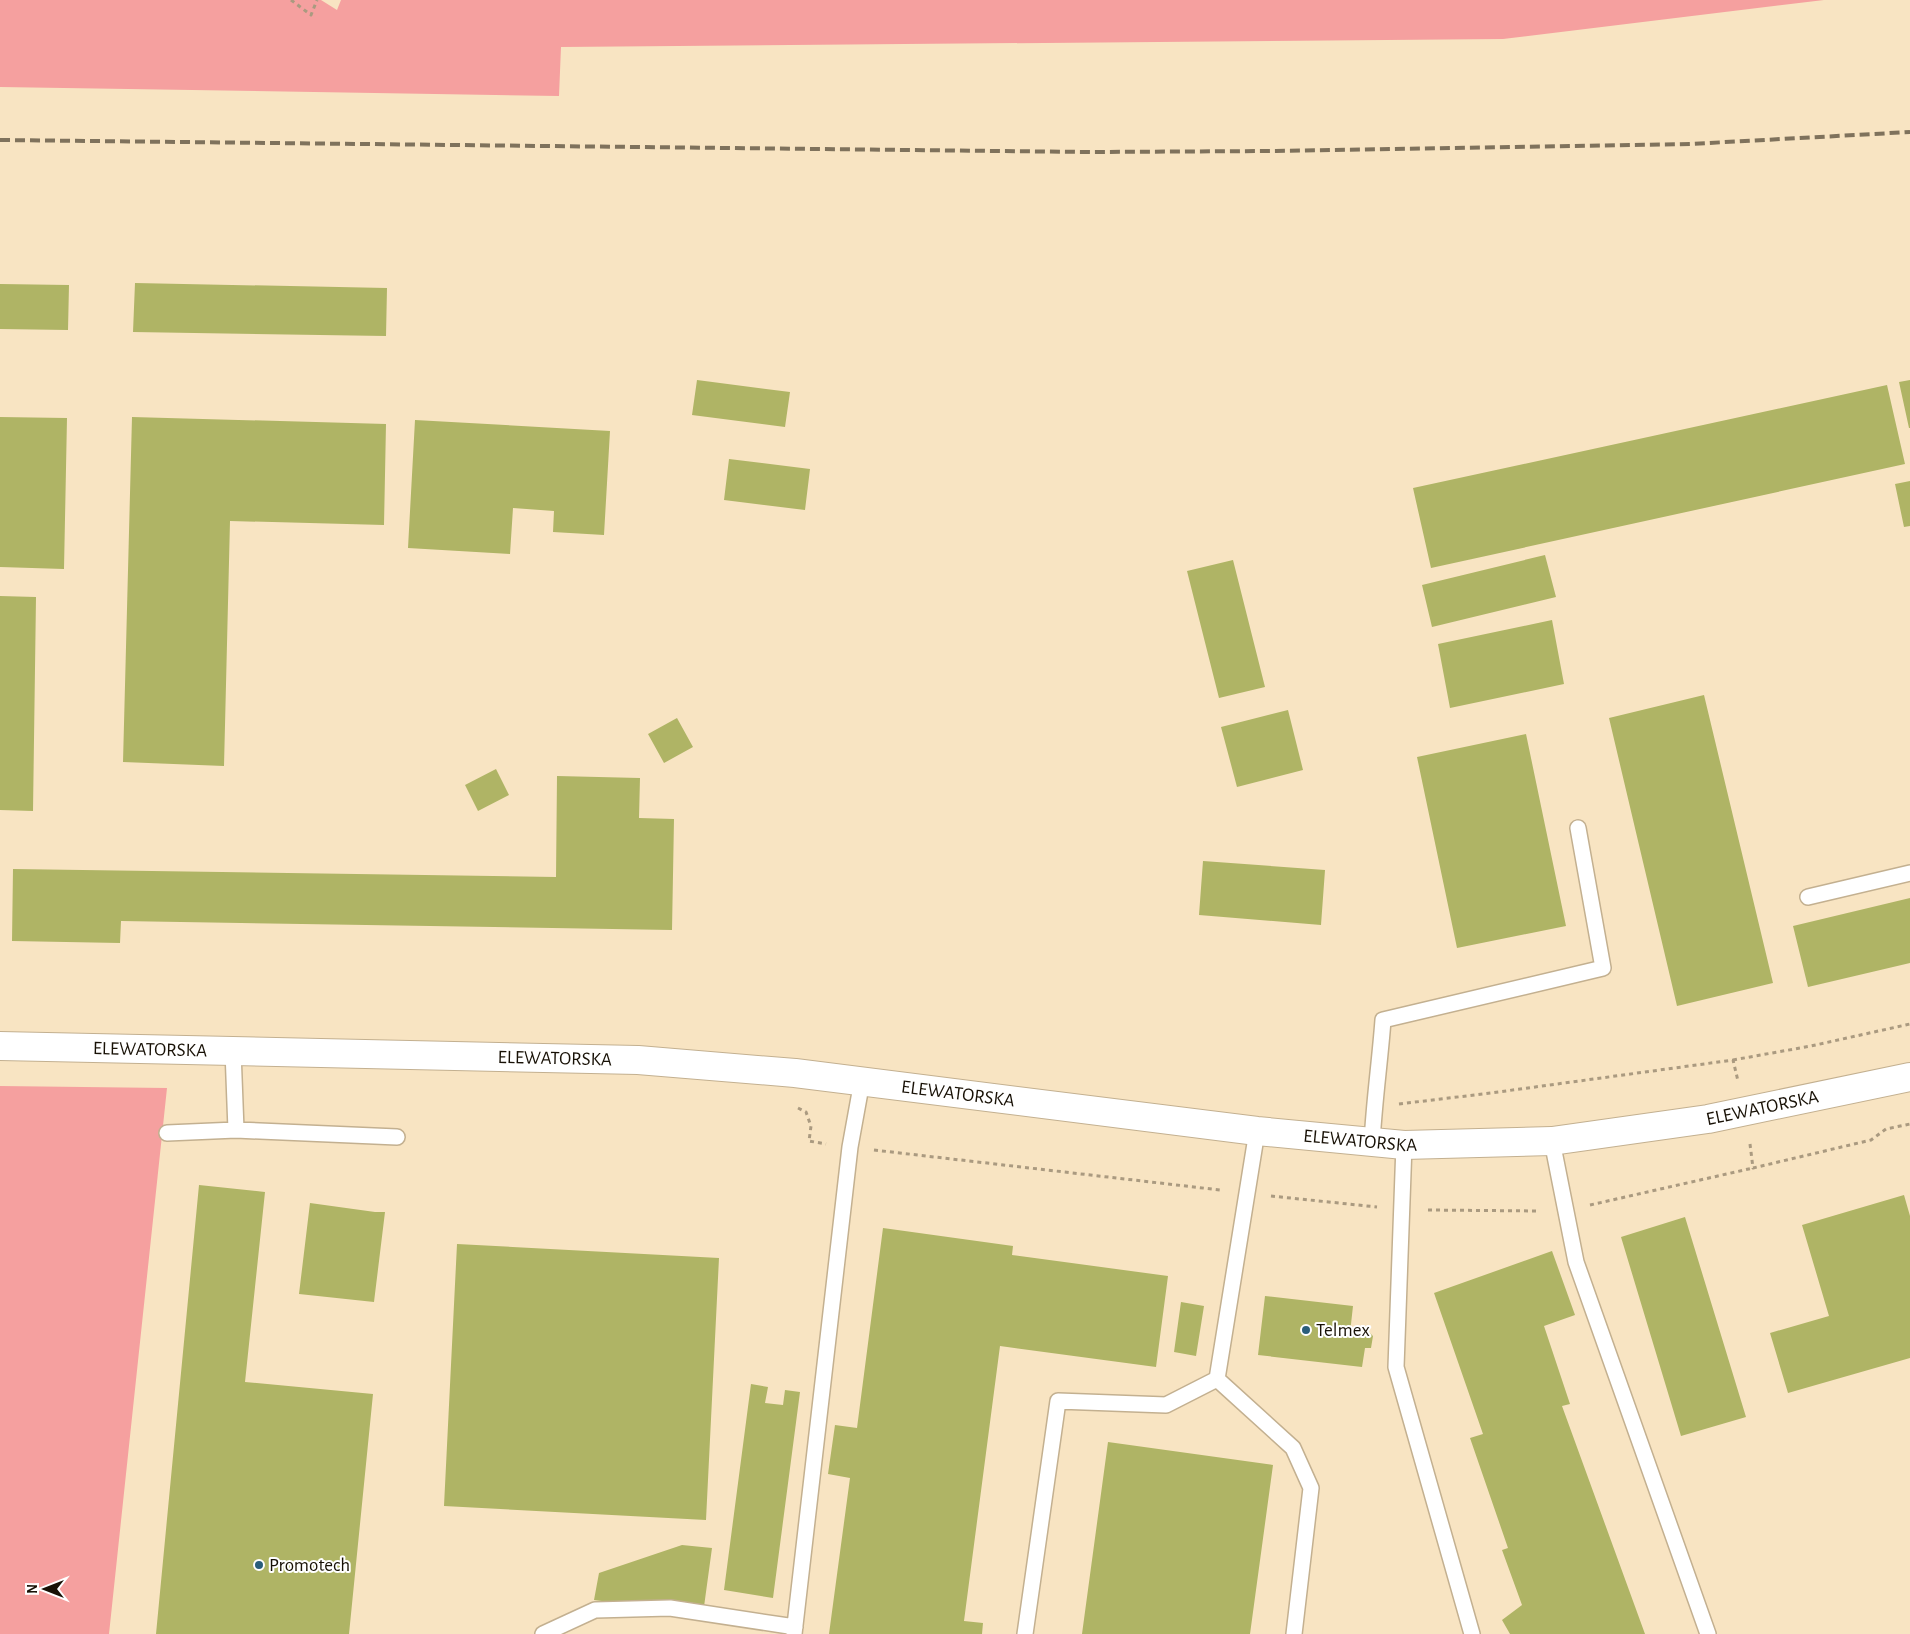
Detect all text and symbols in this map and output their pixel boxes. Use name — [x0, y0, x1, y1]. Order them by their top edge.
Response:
street label: ELEWATORSKA — [93, 1039, 207, 1060]
street label: ELEWATORSKA — [498, 1047, 612, 1069]
street label: ELEWATORSKA — [900, 1077, 1016, 1110]
street label: ELEWATORSKA — [1704, 1087, 1820, 1129]
street label: ELEWATORSKA — [1302, 1126, 1417, 1155]
place label: Telmex — [1316, 1321, 1370, 1340]
marker: Telmex — [1300, 1324, 1312, 1336]
place label: Promotech — [269, 1556, 350, 1575]
marker: Promotech — [253, 1559, 265, 1571]
north arrow — [20, 1564, 70, 1614]
text: N — [26, 1584, 40, 1594]

